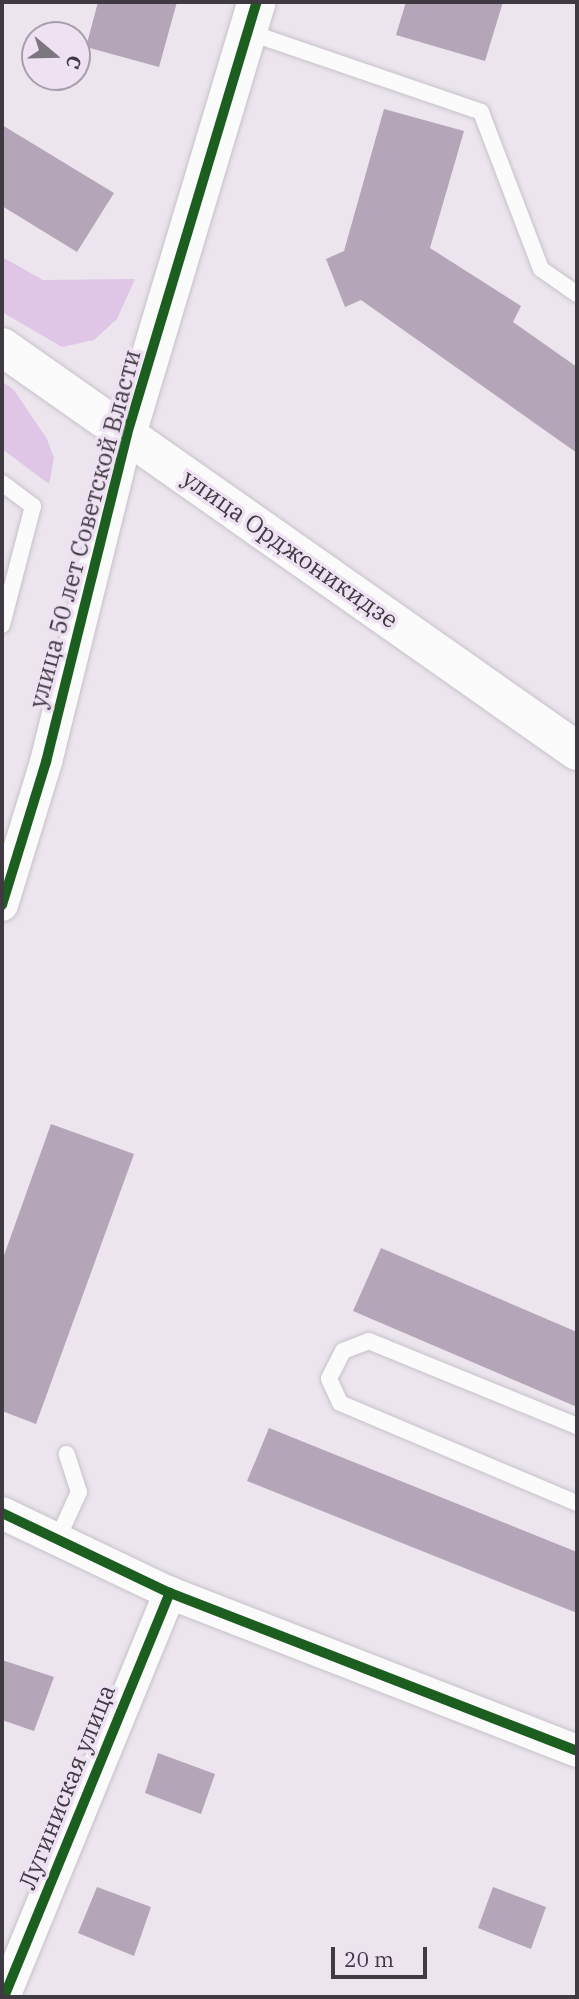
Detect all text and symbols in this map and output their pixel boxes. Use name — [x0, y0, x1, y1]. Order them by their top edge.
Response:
north arrow — [21, 21, 91, 91]
text: С — [61, 52, 87, 72]
street label: улица 50 лет Советской Власти — [23, 347, 147, 711]
street label: улица Орджоникидзе — [177, 464, 403, 634]
street label: Лугиниская улица — [13, 1680, 121, 1894]
scale bar — [334, 1932, 430, 1976]
text: 20 m — [344, 1945, 394, 1973]

